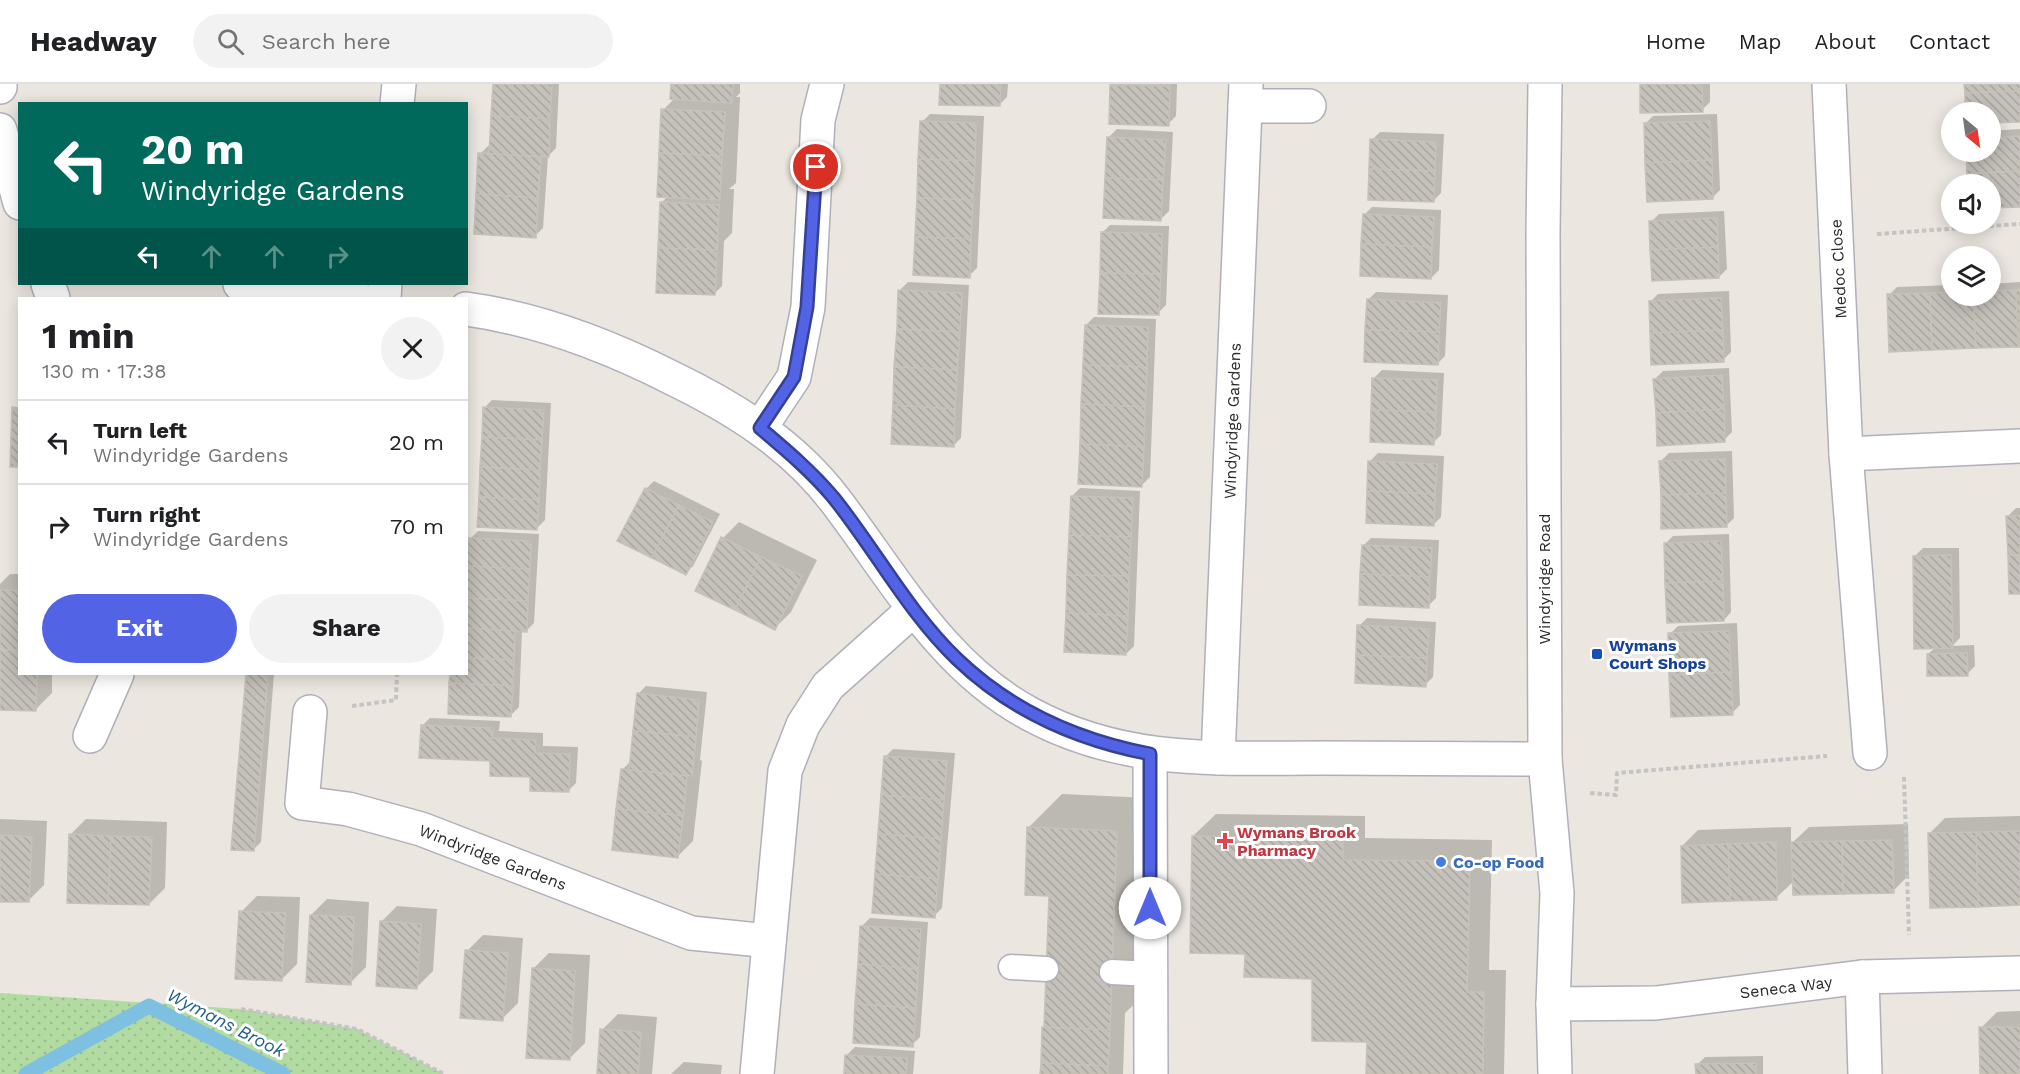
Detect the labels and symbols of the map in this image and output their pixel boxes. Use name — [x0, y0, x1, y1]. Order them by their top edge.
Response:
north arrow — [1941, 102, 2001, 162]
pin — [790, 141, 841, 192]
street label: Medoc Close — [1826, 219, 1851, 319]
street label: Windyridge Gardens — [1220, 343, 1245, 499]
street label: Windyridge Road — [1535, 514, 1554, 644]
place label: Wymans Court Shops — [1609, 636, 1706, 673]
marker: Wymans Court Shops — [1590, 647, 1604, 661]
street label: Windyridge Gardens — [416, 821, 569, 894]
place label: Wymans Brook Pharmacy — [1237, 823, 1356, 860]
marker: Wymans Brook Pharmacy — [1218, 834, 1232, 848]
place label: Co-op Food — [1453, 853, 1544, 872]
marker: Co-op Food — [1434, 855, 1448, 869]
position arrow — [1118, 876, 1182, 940]
street label: Seneca Way — [1739, 972, 1834, 1003]
water label: Wymans Brook — [164, 984, 290, 1062]

